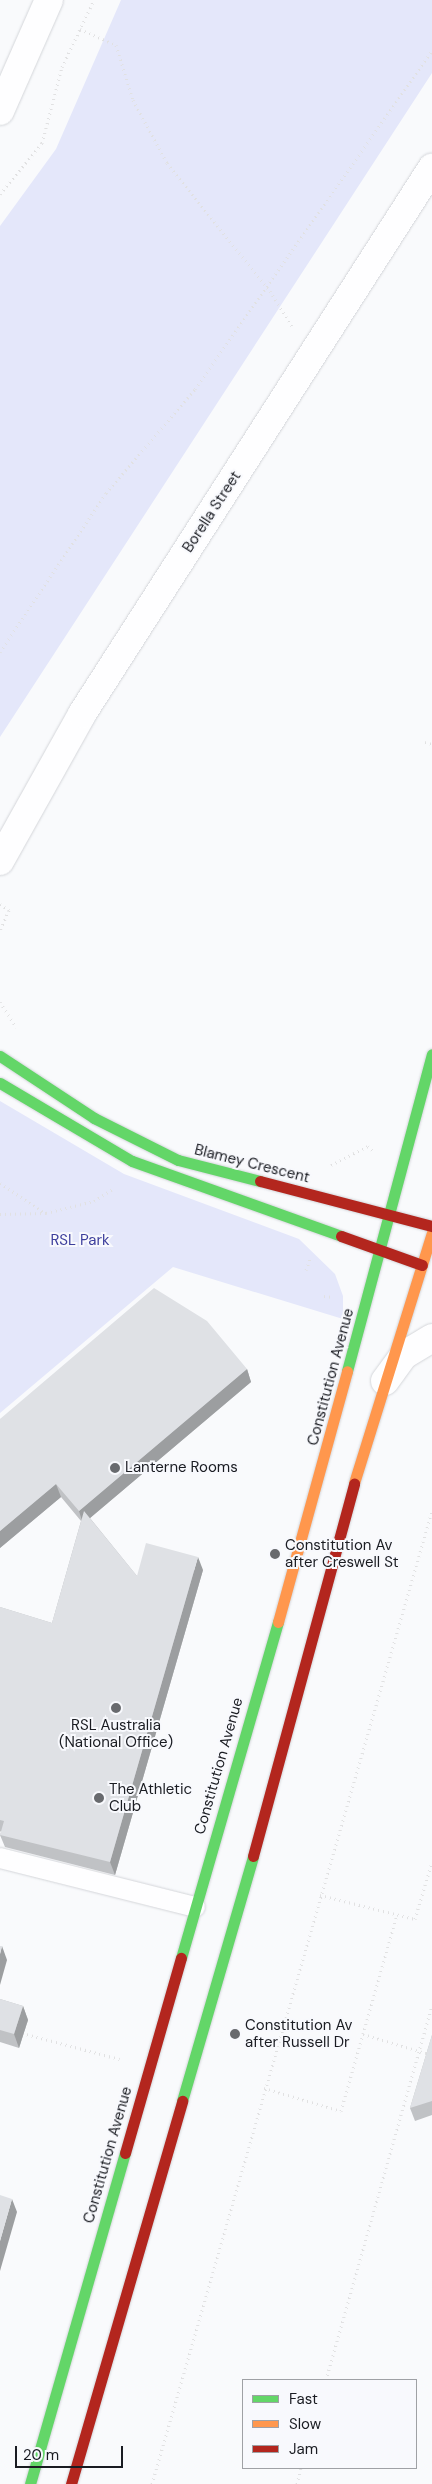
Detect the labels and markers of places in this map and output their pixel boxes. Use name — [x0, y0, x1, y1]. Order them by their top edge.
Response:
place label: Lanterne Rooms — [125, 1459, 238, 1477]
marker: Lanterne Rooms — [109, 1462, 121, 1474]
place label: Constitution Av after Creswell St — [285, 1536, 399, 1571]
marker: Constitution Av after Creswell St — [269, 1548, 281, 1560]
marker: RSL Australia (National Office) — [110, 1702, 122, 1714]
place label: RSL Australia (National Office) — [59, 1716, 173, 1751]
place label: The Athletic Club — [109, 1780, 192, 1815]
marker: The Athletic Club — [93, 1792, 105, 1804]
place label: Constitution Av after Russell Dr — [245, 2016, 352, 2051]
marker: Constitution Av after Russell Dr — [229, 2028, 241, 2040]

